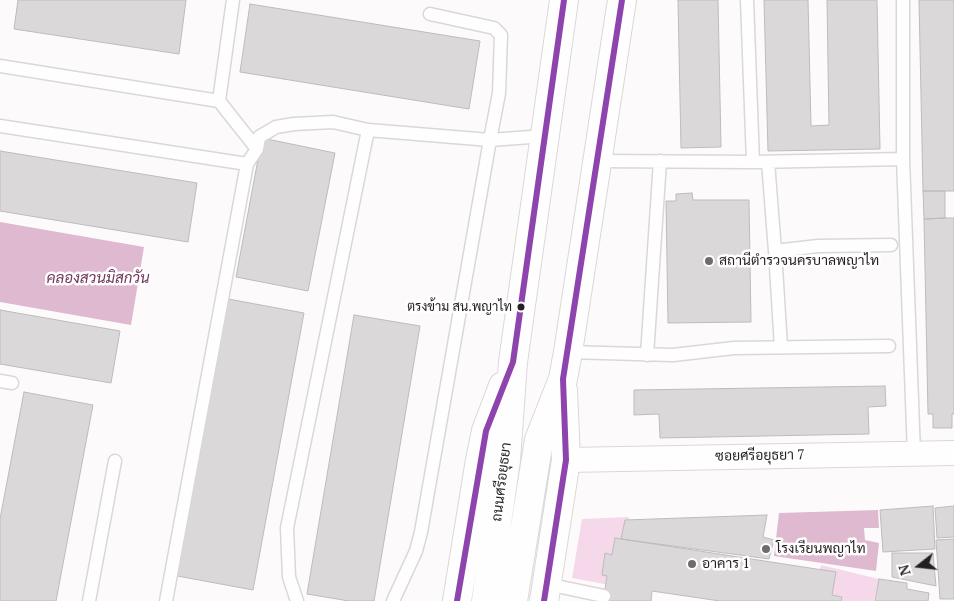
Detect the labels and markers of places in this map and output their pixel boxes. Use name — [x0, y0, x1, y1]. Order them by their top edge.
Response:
place label: สถานีตำรวจนครบาลพญาไท — [719, 253, 879, 269]
marker: สถานีตำรวจนครบาลพญาไท — [703, 255, 715, 267]
place label: ตรงข้าม สน.พญาไท — [407, 299, 512, 315]
marker: ตรงข้าม สน.พญาไท — [516, 302, 526, 312]
place label: โรงเรียนพญาไท — [776, 541, 866, 557]
marker: โรงเรียนพญาไท — [760, 543, 772, 555]
place label: อาคาร 1 — [702, 556, 750, 572]
marker: อาคาร 1 — [686, 558, 698, 570]

